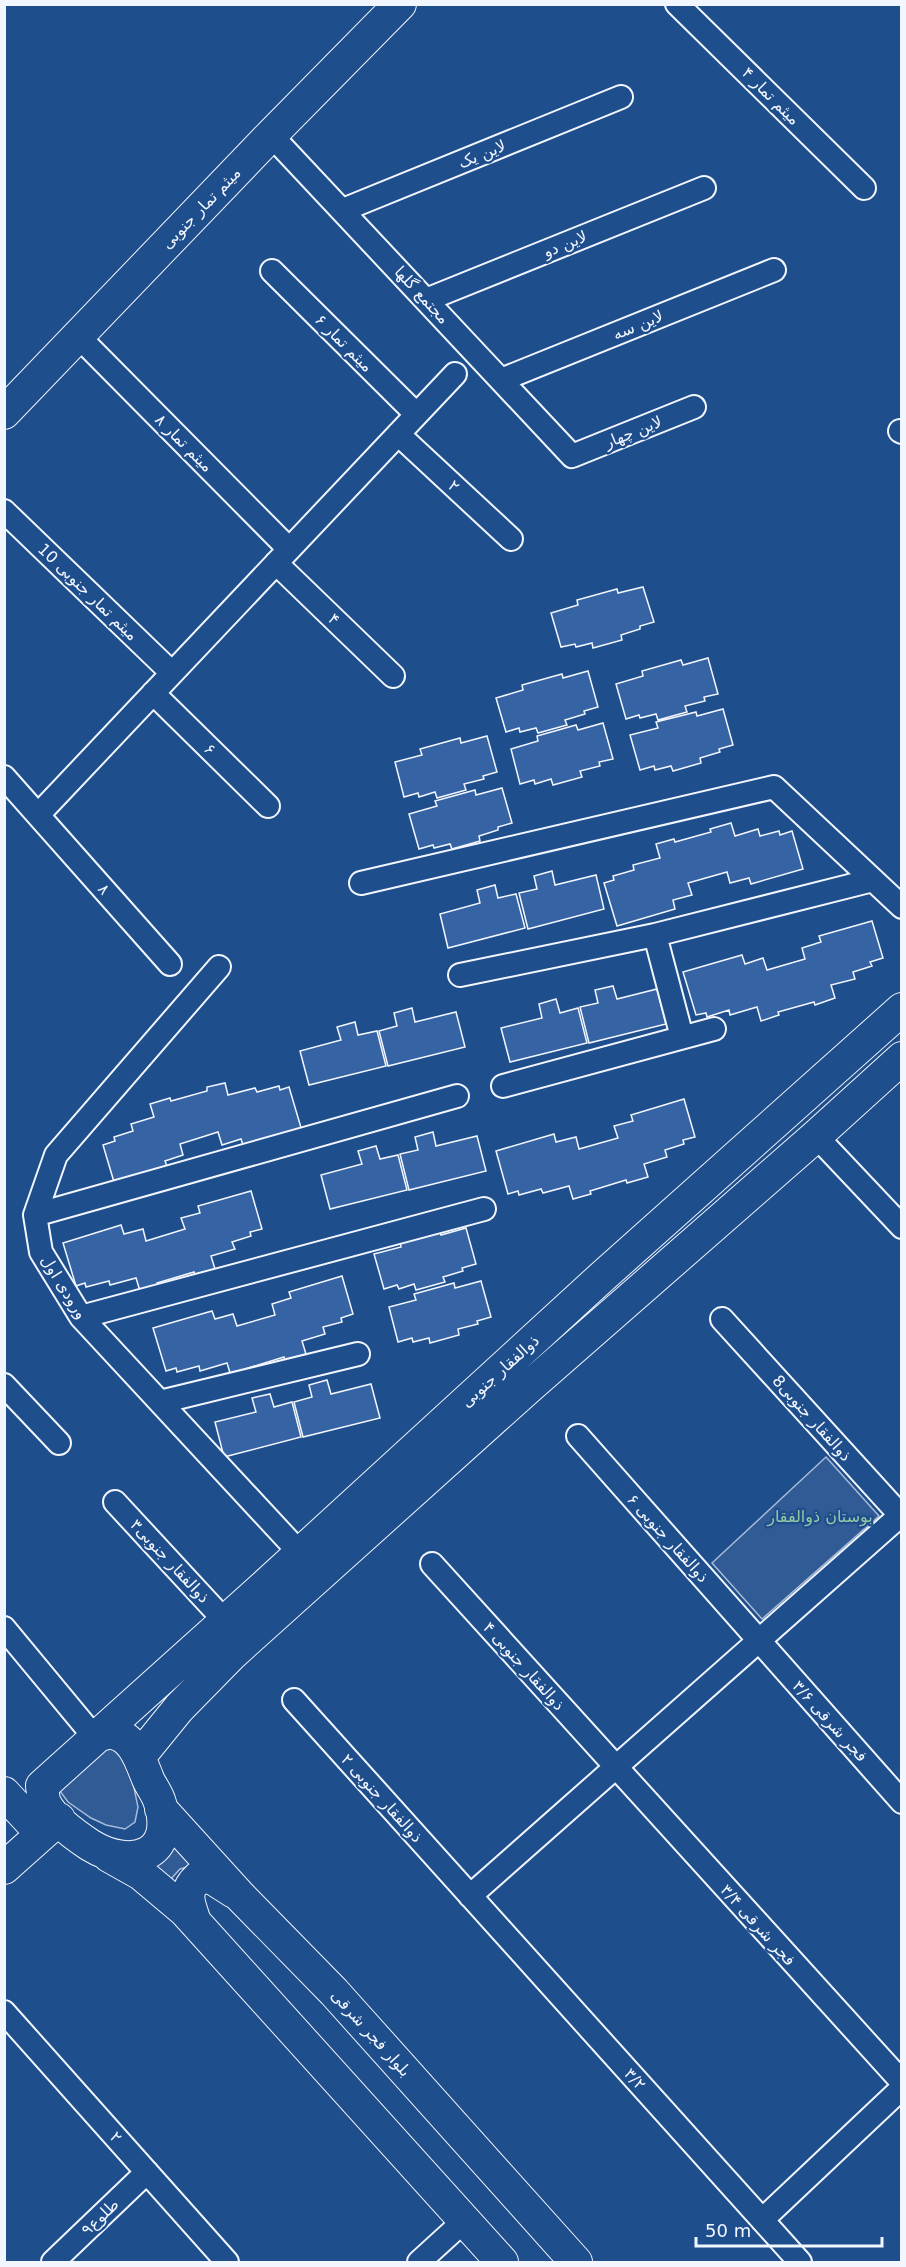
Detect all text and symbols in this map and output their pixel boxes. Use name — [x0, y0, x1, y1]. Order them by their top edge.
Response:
street label: میثم تمار ۴ — [737, 63, 804, 130]
street label: لاین یک — [455, 136, 509, 173]
street label: میثم تمار جنوبی — [157, 163, 245, 253]
street label: لاین دو — [539, 227, 590, 263]
street label: مجتمع گلها — [390, 262, 453, 328]
street label: لاین سه — [610, 306, 666, 345]
street label: میثم تمار ۶ — [310, 310, 377, 377]
street label: میثم تمار ۸ — [150, 410, 217, 477]
street label: لاین چهار — [600, 412, 665, 453]
street label: ۲ — [444, 476, 464, 496]
street label: میثم تمار جنوبی 10 — [33, 539, 142, 645]
street label: ۴ — [324, 609, 344, 629]
street label: ۶ — [200, 739, 220, 759]
street label: ۸ — [94, 879, 114, 899]
street label: ورودی اول — [36, 1252, 91, 1323]
street label: ذوالفقار جنوبی — [457, 1331, 544, 1412]
street label: 8ذوالفقار جنوبی — [768, 1371, 856, 1466]
street label: ۶ ذوالفقار جنوبی — [623, 1490, 713, 1587]
park label: بوستان ذوالفقار — [766, 1507, 873, 1527]
street label: ذوالفقار جنوبی۳ — [126, 1515, 214, 1607]
street label: ۴ ذوالفقار جنوبی — [479, 1618, 569, 1715]
street label: ۳/۶ فجر شرقی — [788, 1676, 871, 1766]
street label: ۲ ذوالفقار جنوبی — [337, 1750, 427, 1847]
street label: ۳/۴ فجر شرقی — [716, 1880, 799, 1970]
street label: بلوار فجر شرقی — [326, 1986, 415, 2081]
street label: ۳/۲ — [620, 2064, 650, 2094]
street label: ۲ — [106, 2127, 126, 2147]
street label: طلوع۹ — [77, 2195, 123, 2240]
scale bar — [696, 2210, 882, 2248]
text: 50 m — [705, 2220, 751, 2241]

